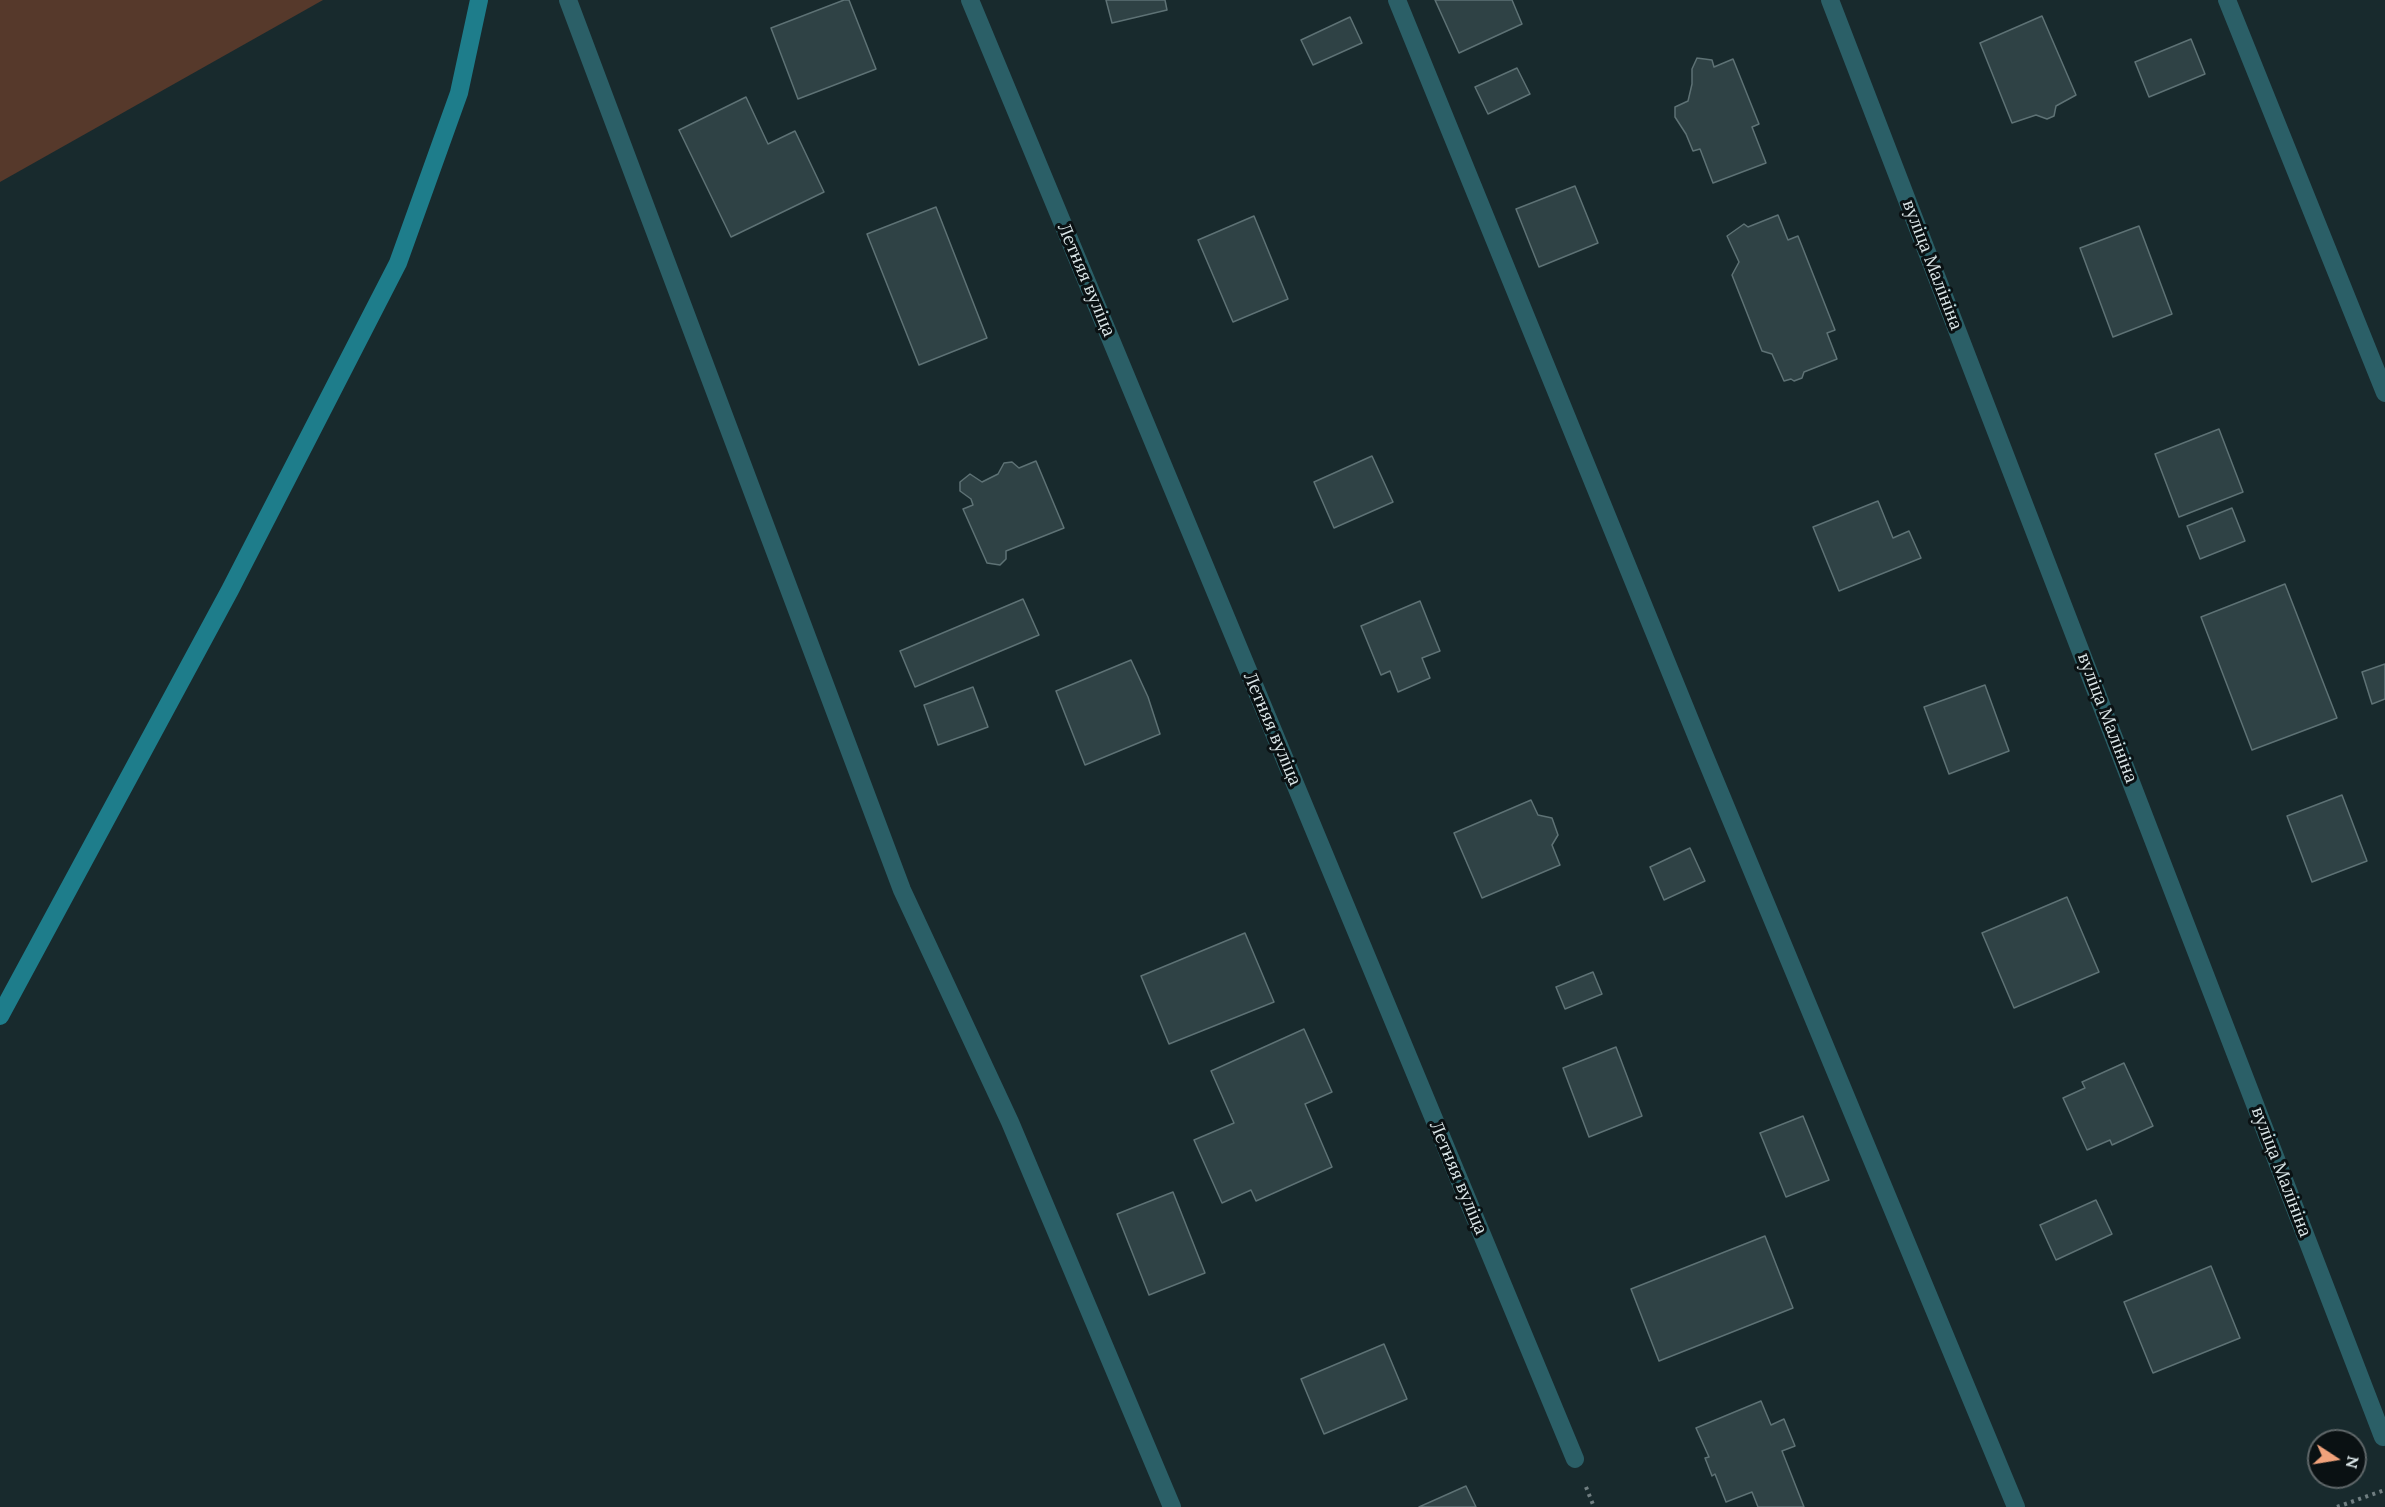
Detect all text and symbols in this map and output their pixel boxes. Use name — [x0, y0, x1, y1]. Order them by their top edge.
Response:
street label: вуліца Малініна — [1897, 197, 1967, 333]
street label: Летняя вуліца — [1052, 220, 1120, 340]
street label: вуліца Малініна — [2072, 650, 2142, 786]
street label: Летняя вуліца — [1238, 669, 1306, 789]
street label: вуліца Малініна — [2246, 1104, 2316, 1240]
street label: Летняя вуліца — [1424, 1118, 1492, 1238]
north arrow — [2307, 1429, 2367, 1489]
text: N — [2342, 1454, 2364, 1470]

